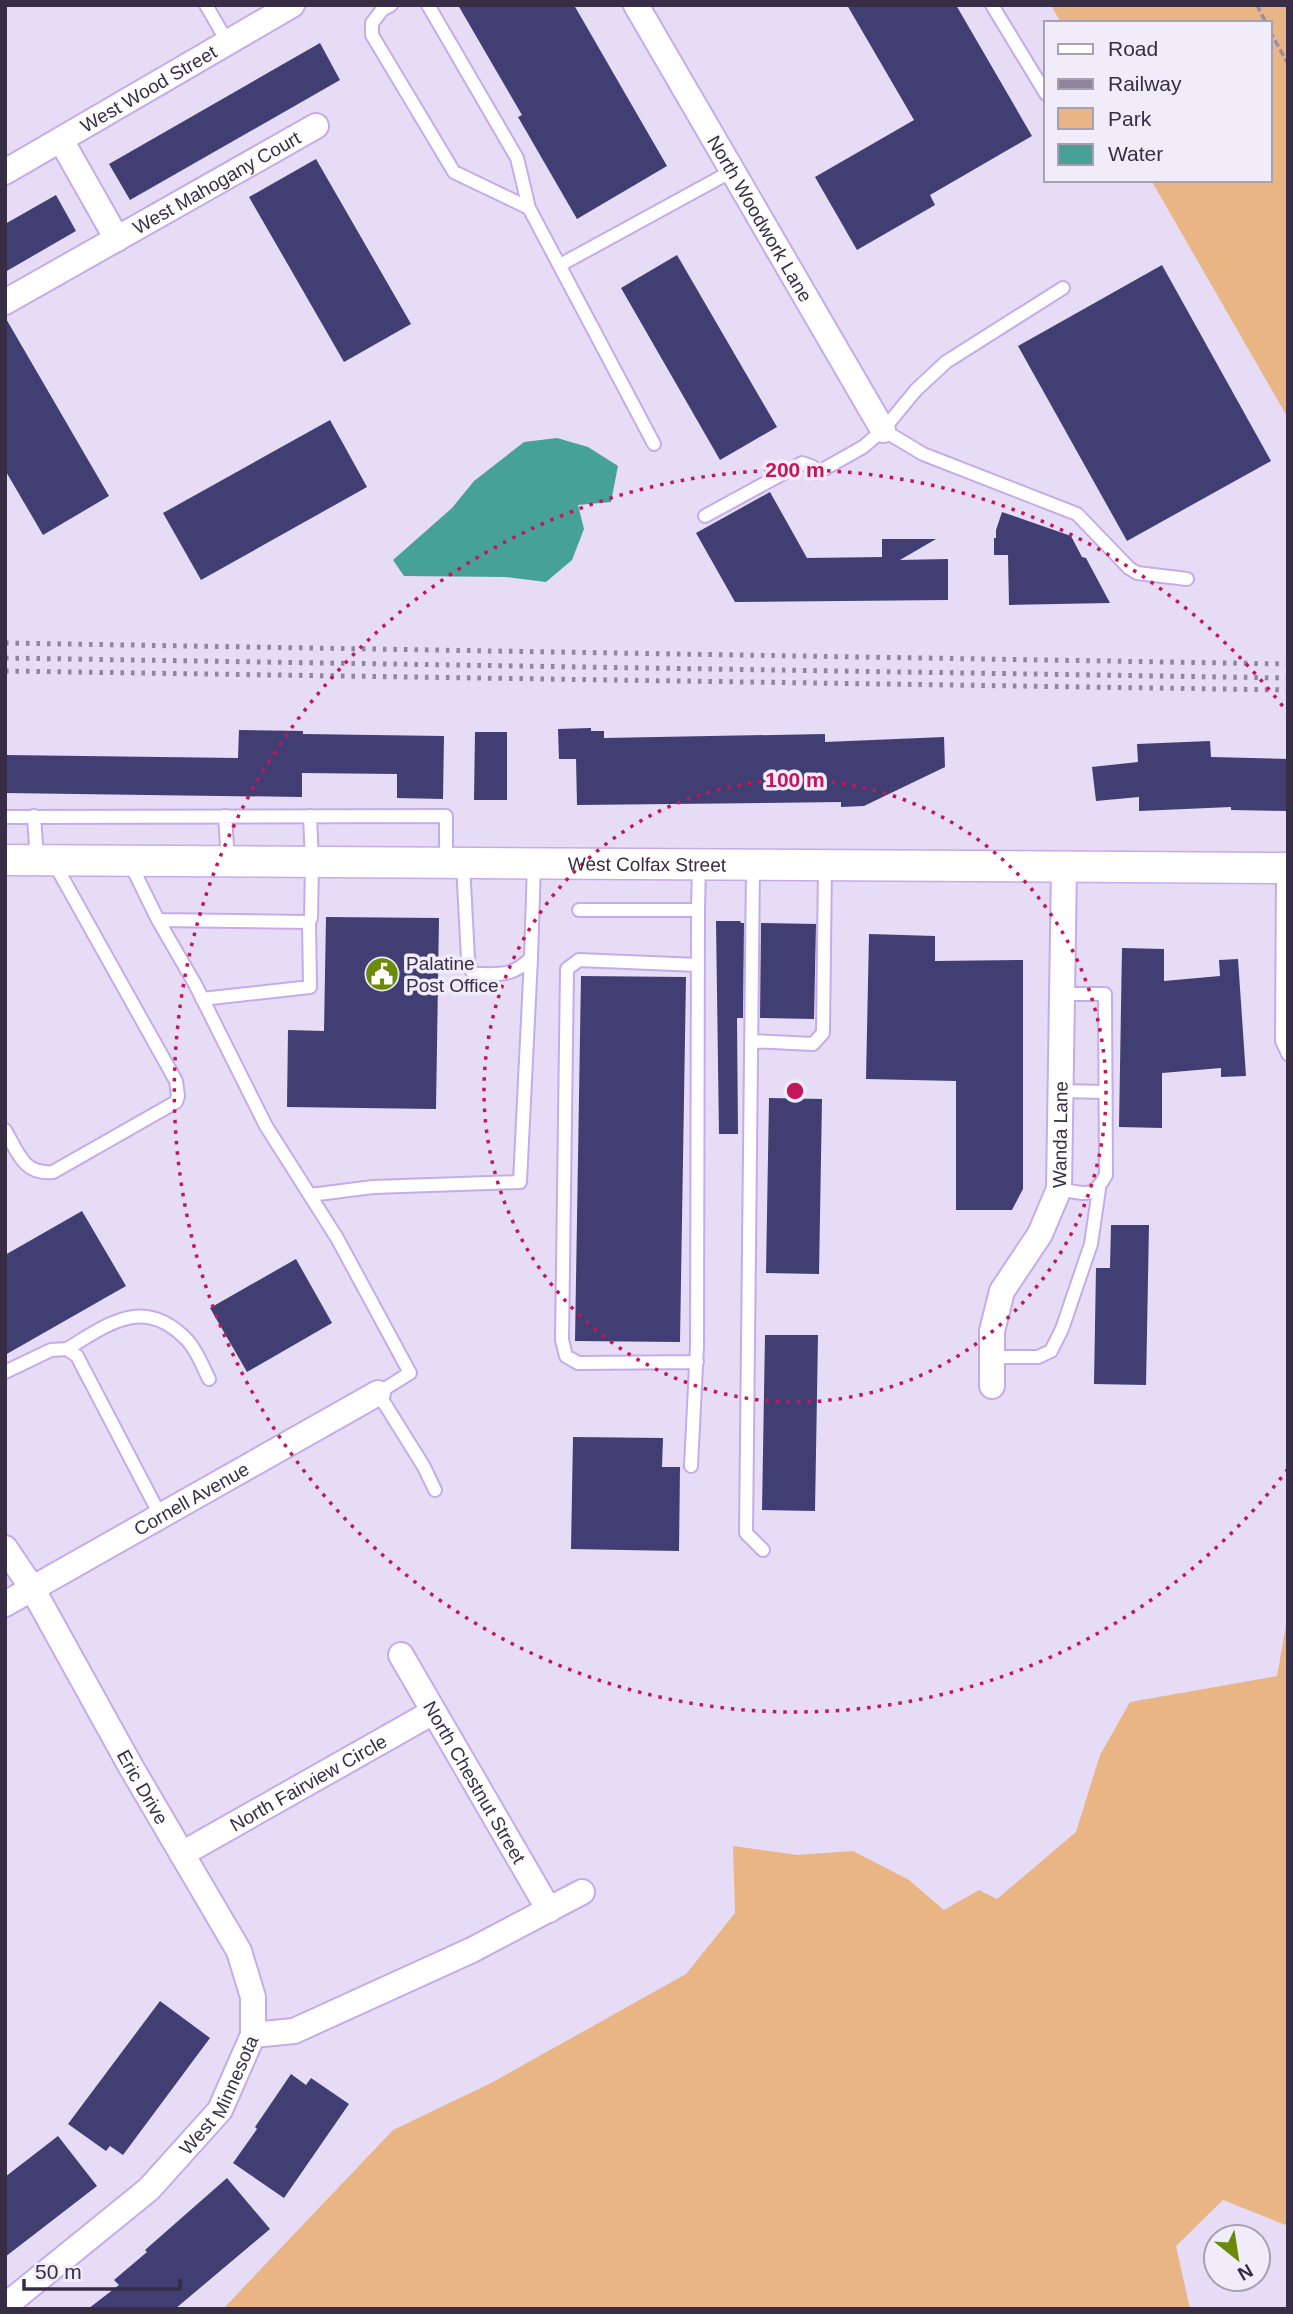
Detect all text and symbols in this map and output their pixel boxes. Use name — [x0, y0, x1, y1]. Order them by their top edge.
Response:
legend — [1044, 21, 1272, 182]
text: Road — [1108, 37, 1158, 60]
street label: West Wood Street — [77, 40, 221, 136]
text: Railway — [1108, 72, 1182, 95]
text: Park — [1108, 107, 1152, 130]
street label: West Mahogany Court — [129, 126, 304, 238]
street label: North Woodwork Lane — [704, 132, 817, 305]
text: Water — [1108, 142, 1163, 165]
text: 200 m — [765, 458, 825, 481]
text: 100 m — [765, 768, 825, 791]
street label: West Colfax Street — [568, 853, 727, 875]
place label: Palatine Post Office — [406, 953, 499, 996]
public building icon: Palatine Post Office — [363, 955, 401, 993]
centre of rings — [783, 1079, 807, 1103]
street label: Wanda Lane — [1049, 1081, 1071, 1188]
street label: Cornell Avenue — [130, 1458, 252, 1539]
street label: North Chestnut Street — [420, 1697, 530, 1868]
street label: North Fairview Circle — [226, 1730, 390, 1835]
street label: Eric Drive — [113, 1746, 173, 1828]
street label: West Minnesota — [175, 2032, 262, 2158]
north arrow — [1202, 2223, 1272, 2293]
scale bar — [24, 2248, 180, 2292]
text: 50 m — [35, 2260, 82, 2283]
text: N — [1234, 2260, 1256, 2285]

